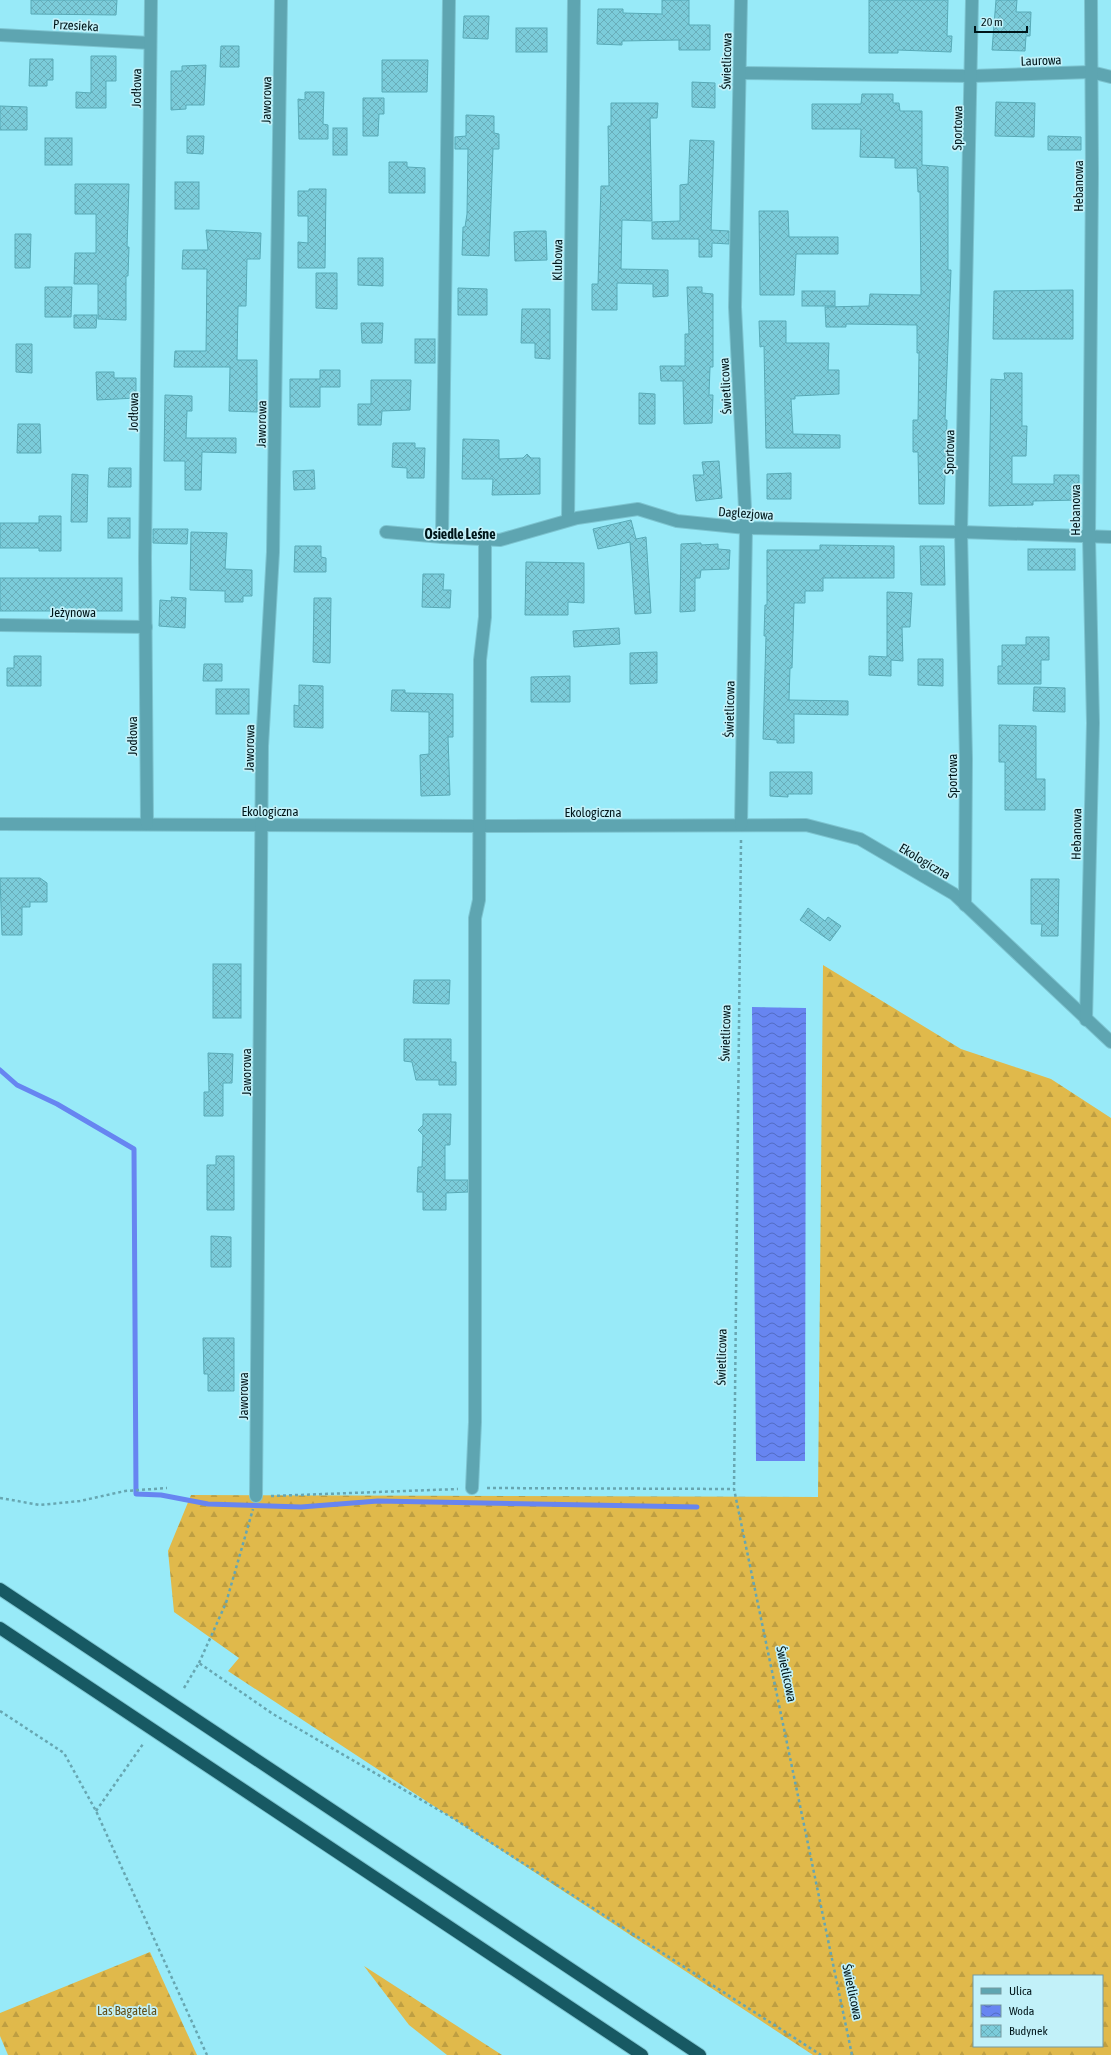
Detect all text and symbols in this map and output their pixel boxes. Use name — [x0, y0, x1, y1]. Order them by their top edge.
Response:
scale bar — [975, 8, 1027, 34]
text: 20 m — [981, 15, 1003, 29]
street label: Przesieka — [53, 17, 99, 34]
street label: Świetlicowa — [719, 33, 734, 89]
street label: Laurowa — [1020, 52, 1062, 69]
street label: Jodłowa — [129, 68, 144, 108]
street label: Jaworowa — [259, 76, 274, 124]
street label: Sportowa — [950, 106, 965, 150]
street label: Hebanowa — [1071, 160, 1086, 212]
street label: Klubowa — [550, 239, 565, 281]
street label: Świetlicowa — [717, 357, 734, 415]
street label: Jodłowa — [126, 392, 141, 432]
street label: Jaworowa — [254, 400, 269, 448]
street label: Sportowa — [942, 430, 957, 474]
street label: Hebanowa — [1068, 484, 1083, 536]
street label: Daglezjowa — [718, 504, 774, 523]
district label: Osiedle Leśne — [425, 526, 495, 542]
street label: Jeżynowa — [50, 605, 96, 620]
street label: Świetlicowa — [722, 681, 737, 737]
street label: Jodłowa — [125, 716, 140, 756]
street label: Jaworowa — [242, 724, 257, 772]
street label: Sportowa — [945, 754, 960, 798]
street label: Ekologiczna — [242, 804, 298, 819]
street label: Ekologiczna — [565, 805, 621, 820]
street label: Hebanowa — [1069, 808, 1084, 860]
street label: Ekologiczna — [896, 840, 953, 883]
street label: Świetlicowa — [718, 1005, 733, 1061]
street label: Jaworowa — [239, 1048, 254, 1096]
street label: Świetlicowa — [714, 1329, 729, 1385]
street label: Jaworowa — [236, 1372, 251, 1420]
street label: Świetlicowa — [773, 1645, 800, 1703]
street label: Świetlicowa — [839, 1963, 866, 2021]
legend — [973, 1975, 1103, 2047]
text: Ulica — [1009, 1984, 1032, 1998]
park label: Las Bagatela — [97, 2003, 157, 2018]
text: Woda — [1009, 2004, 1034, 2018]
text: Budynek — [1009, 2024, 1048, 2038]

